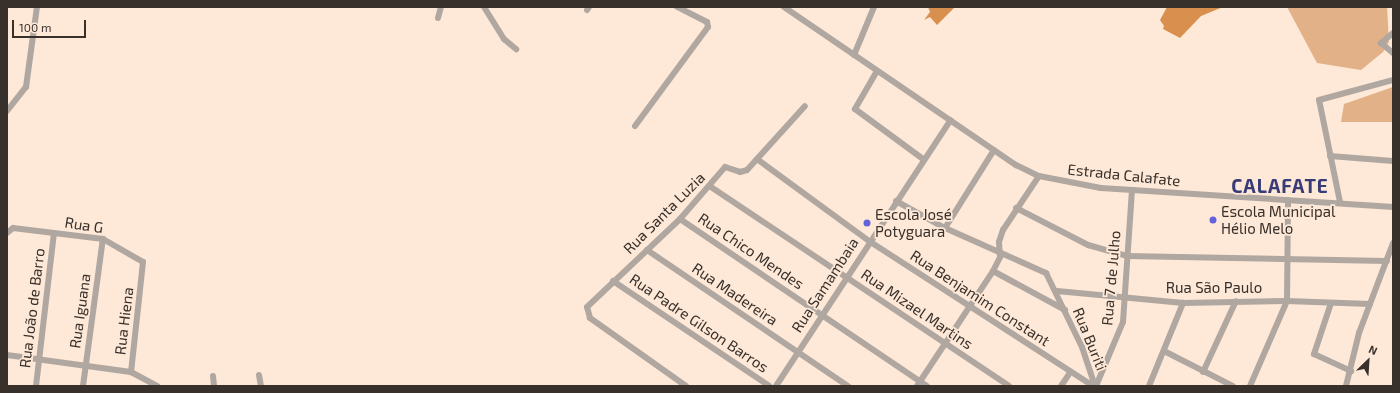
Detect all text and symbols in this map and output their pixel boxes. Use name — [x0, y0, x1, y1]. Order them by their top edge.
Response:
scale bar — [14, 12, 88, 38]
text: 100 m — [19, 20, 51, 34]
street label: Estrada Calafate — [1067, 160, 1181, 190]
street label: Rua Santa Luzia — [619, 168, 709, 258]
district label: CALAFATE — [1231, 175, 1329, 197]
place label: Escola Municipal Hélio Melo — [1221, 202, 1335, 237]
place label: Escola José Potyguara — [875, 205, 952, 240]
street label: Rua Chico Mendes — [695, 209, 807, 293]
street label: Rua G — [63, 213, 105, 237]
marker: Escola Municipal Hélio Melo — [1208, 215, 1218, 225]
marker: Escola José Potyguara — [862, 218, 872, 228]
street label: Rua 7 de Julho — [1098, 230, 1124, 326]
street label: Rua Samambaia — [788, 234, 862, 336]
street label: Rua Benjamim Constant — [907, 246, 1053, 350]
street label: Rua João de Barro — [16, 247, 48, 369]
street label: Rua Madereira — [689, 259, 781, 329]
street label: Rua Mizael Martins — [858, 265, 976, 353]
street label: Rua Padre Gilson Barros — [626, 270, 772, 376]
street label: Rua Iguana — [66, 272, 94, 350]
street label: Rua São Paulo — [1166, 279, 1262, 297]
street label: Rua Hiena — [111, 286, 137, 356]
street label: Rua Buriti — [1069, 305, 1111, 373]
north arrow — [1348, 341, 1388, 381]
text: N — [1367, 342, 1380, 357]

